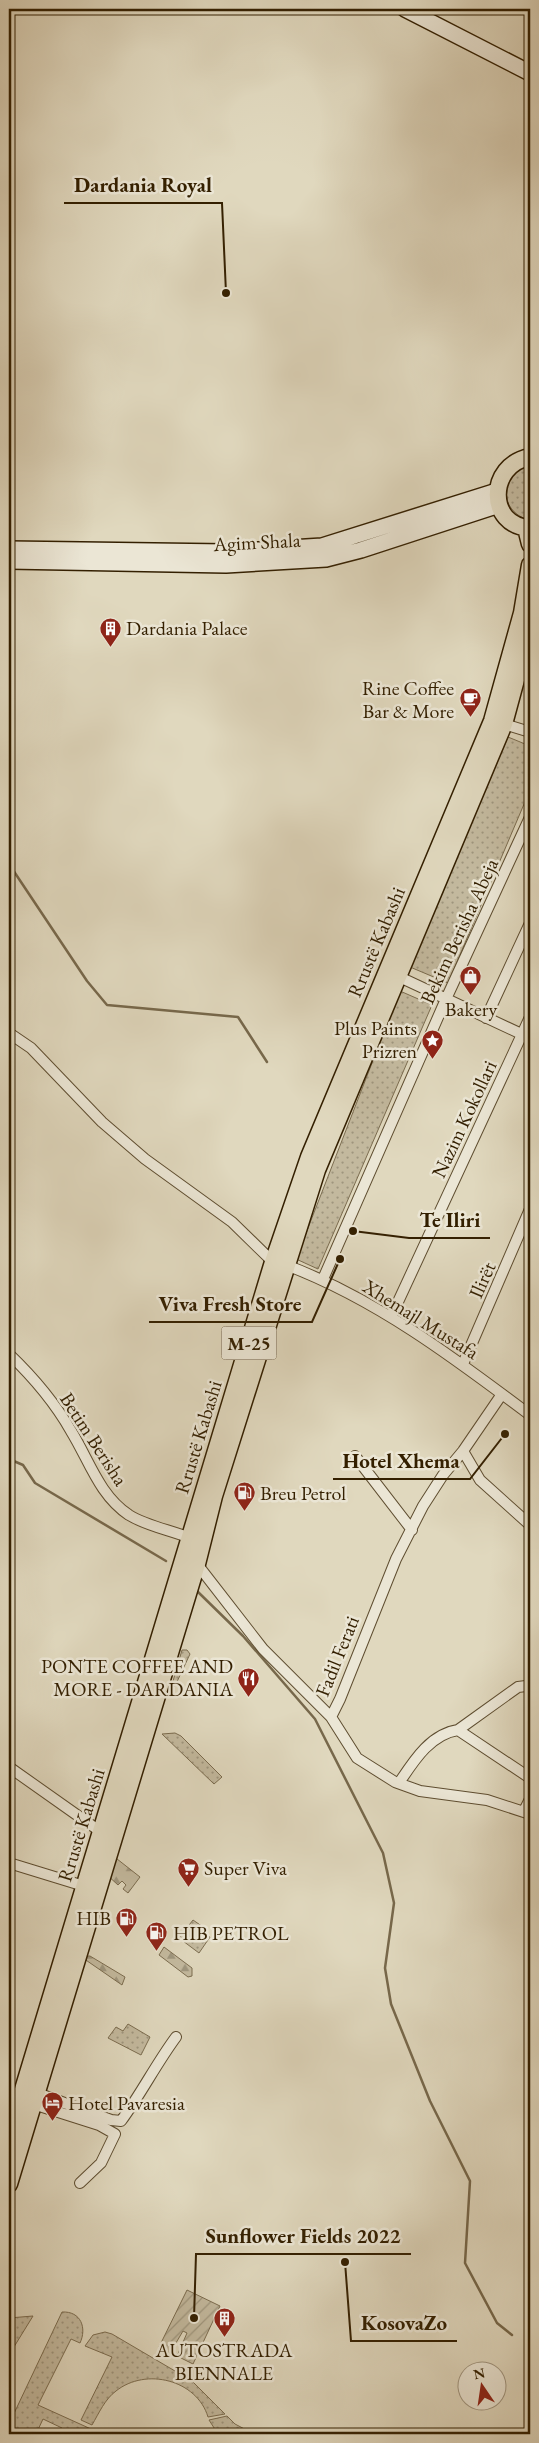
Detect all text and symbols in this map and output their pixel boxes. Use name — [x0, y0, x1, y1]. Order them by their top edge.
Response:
callout: Dardania Royal — [64, 167, 222, 203]
text: Dardania Royal — [74, 171, 212, 198]
street label: Agim Shala — [212, 527, 301, 557]
place label: Dardania Palace — [126, 615, 248, 641]
building icon: Dardania Palace — [98, 616, 122, 647]
place label: Rine Coffee Bar & More — [362, 675, 454, 724]
cafe icon: Rine Coffee Bar & More — [458, 687, 482, 718]
street label: Bekim Berisha Abeja — [414, 854, 504, 1008]
street label: Rrustë Kabashi — [341, 883, 411, 1001]
shop icon: Bakery — [459, 965, 483, 996]
place label: Bakery — [445, 996, 497, 1022]
place label: Plus Paints Prizren — [334, 1015, 417, 1064]
place icon: Plus Paints Prizren — [421, 1028, 445, 1059]
street label: Nazim Kokollari — [425, 1056, 503, 1182]
callout: Te Iliri — [409, 1202, 490, 1238]
text: Te Iliri — [419, 1206, 481, 1233]
street label: Ilirët — [463, 1257, 502, 1302]
street label: Xhemajl Mustafa — [357, 1272, 484, 1365]
callout: Viva Fresh Store — [149, 1286, 312, 1322]
text: Viva Fresh Store — [159, 1290, 302, 1317]
road number: M-25 — [222, 1326, 276, 1360]
street label: Rrustë Kabashi — [168, 1377, 228, 1497]
street label: Betim Berisha — [54, 1387, 134, 1491]
callout: Hotel Xhema — [333, 1443, 470, 1479]
text: Hotel Xhema — [342, 1447, 460, 1474]
place label: Breu Petrol — [260, 1480, 346, 1506]
fuel station icon: Breu Petrol — [232, 1481, 256, 1512]
street label: Fadil Ferati — [309, 1612, 365, 1700]
place label: PONTE COFFEE AND MORE - DARDANIA — [41, 1653, 233, 1702]
restaurant icon: PONTE COFFEE AND MORE - DARDANIA — [237, 1666, 261, 1697]
street label: Rrustë Kabashi — [51, 1765, 111, 1885]
place label: Super Viva — [204, 1855, 287, 1881]
supermarket icon: Super Viva — [176, 1856, 200, 1887]
place label: HIB — [76, 1905, 111, 1931]
fuel station icon: HIB — [115, 1906, 139, 1937]
place label: HIB PETROL — [173, 1920, 289, 1946]
fuel station icon: HIB PETROL — [145, 1921, 169, 1952]
place label: Hotel Pavaresia — [68, 2090, 185, 2116]
hotel icon: Hotel Pavaresia — [40, 2091, 64, 2122]
callout: Sunflower Fields 2022 — [196, 2218, 411, 2254]
text: Sunflower Fields 2022 — [205, 2222, 401, 2249]
callout: KosovaZo — [351, 2305, 457, 2341]
building icon: AUTOSTRADA BIENNALE — [212, 2306, 236, 2337]
text: KosovaZo — [361, 2309, 447, 2336]
place label: AUTOSTRADA BIENNALE — [155, 2337, 293, 2386]
north arrow — [456, 2360, 506, 2410]
text: N — [472, 2363, 487, 2383]

